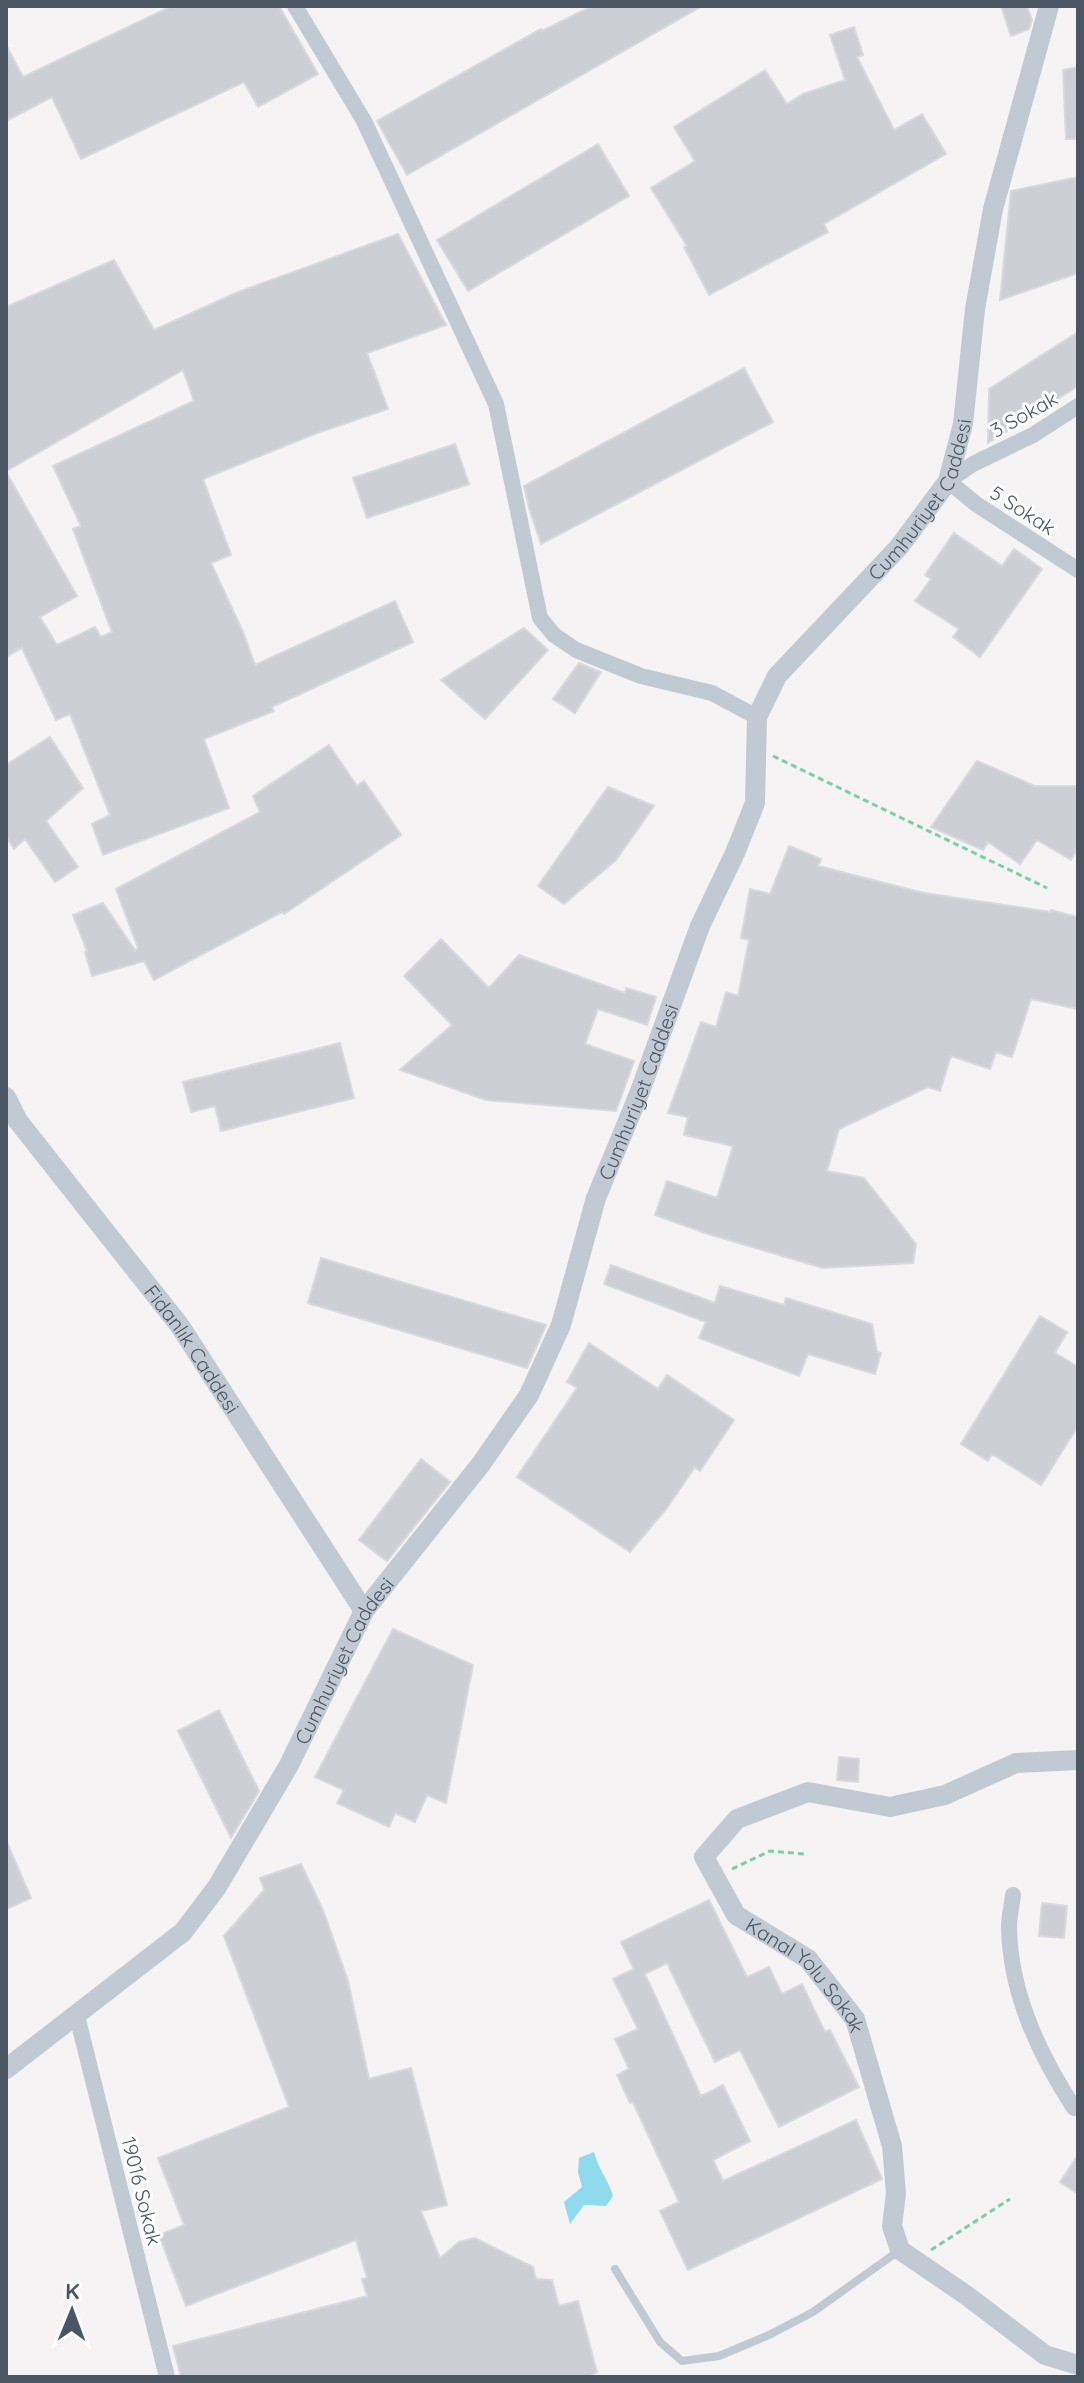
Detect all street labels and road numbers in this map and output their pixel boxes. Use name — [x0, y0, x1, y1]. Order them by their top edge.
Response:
street label: 3 Sokak — [986, 385, 1062, 443]
street label: Cumhuriyet Caddesi — [862, 418, 976, 585]
street label: 5 Sokak — [986, 480, 1060, 540]
street label: Cumhuriyet Caddesi — [592, 1000, 683, 1184]
street label: Fidanlık Caddesi — [139, 1279, 245, 1418]
street label: Cumhuriyet Caddesi — [289, 1572, 399, 1748]
street label: Kanal Yolu Sokak — [741, 1912, 871, 2035]
street label: 19016 Sokak — [116, 2134, 168, 2248]

